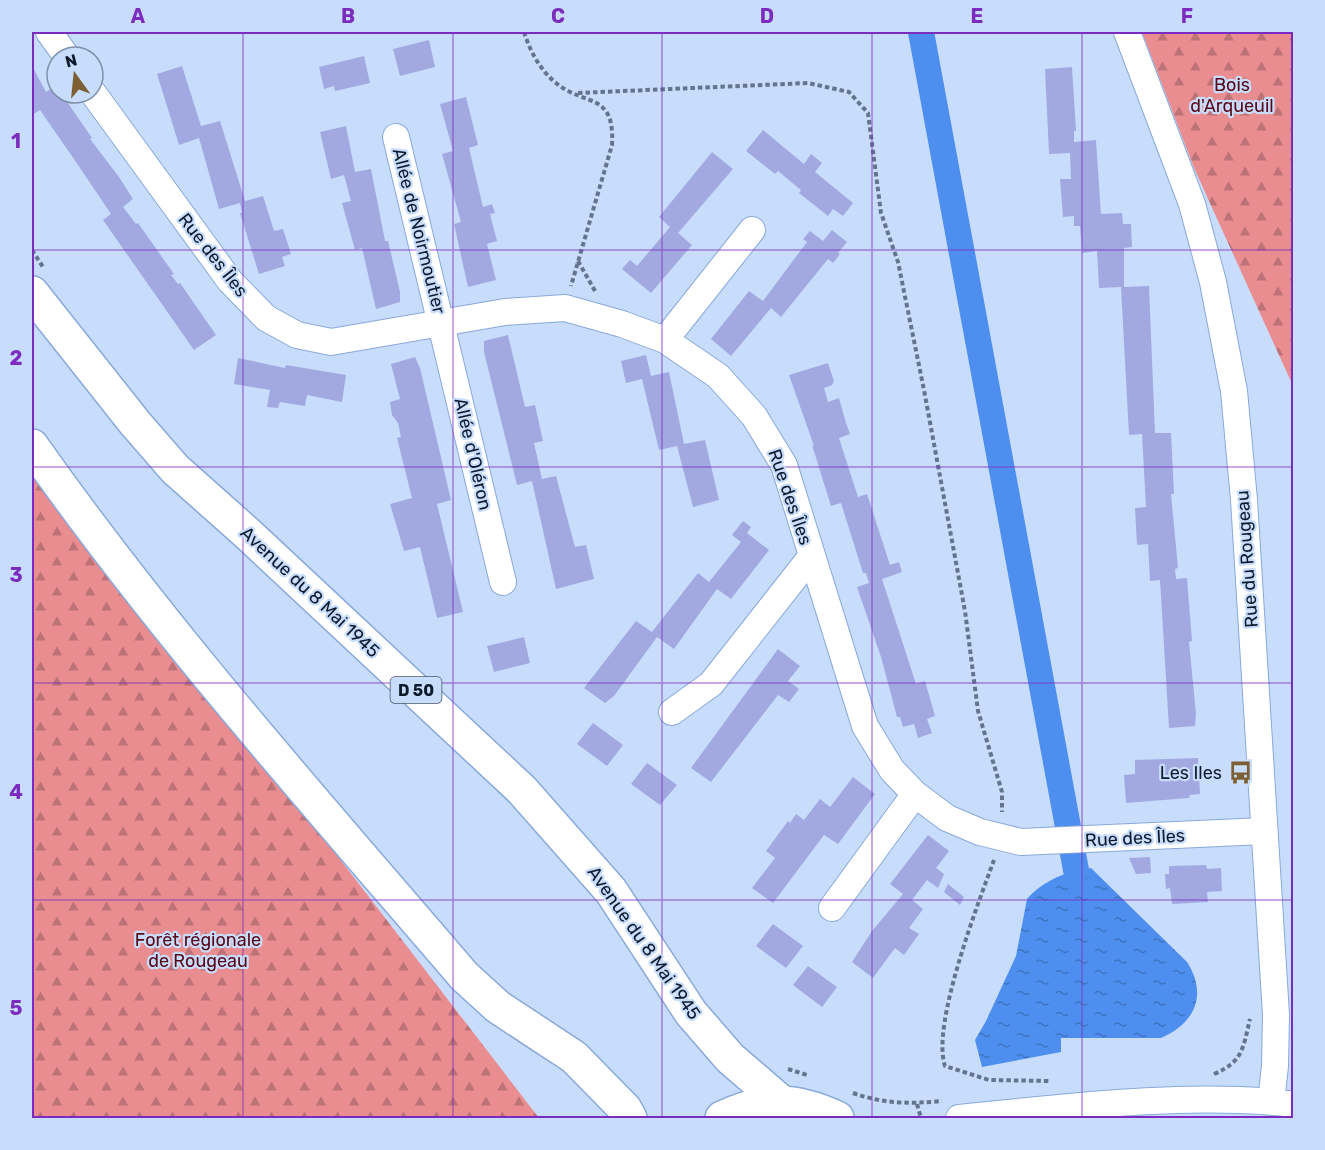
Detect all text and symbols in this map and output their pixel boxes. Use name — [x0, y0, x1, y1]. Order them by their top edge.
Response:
text: A — [131, 4, 146, 28]
text: B — [341, 4, 355, 28]
text: C — [551, 4, 565, 28]
text: D — [760, 4, 774, 28]
text: E — [971, 4, 983, 28]
text: F — [1181, 4, 1193, 28]
north arrow — [45, 45, 105, 105]
text: N — [63, 50, 79, 72]
park label: Bois d'Arqueuil — [1190, 74, 1274, 117]
text: 1 — [11, 129, 21, 153]
street label: Allée de Noirmoutier — [388, 146, 450, 316]
street label: Rue des Îles — [174, 209, 252, 301]
text: 2 — [10, 346, 23, 370]
street label: Allée d'Oléron — [449, 396, 497, 512]
street label: Rue des Îles — [763, 446, 817, 548]
street label: Rue du Rougeau — [1231, 490, 1263, 628]
street label: Avenue du 8 Mai 1945 — [236, 522, 384, 662]
text: 3 — [9, 563, 23, 587]
road number: D 50 — [390, 677, 442, 703]
bus stop icon: Les Iles — [1227, 760, 1253, 786]
place label: Les Iles — [1160, 762, 1222, 784]
text: 4 — [9, 780, 23, 804]
street label: Rue des Îles — [1084, 824, 1186, 852]
street label: Avenue du 8 Mai 1945 — [583, 862, 705, 1024]
park label: Forêt régionale de Rougeau — [135, 929, 261, 972]
text: 5 — [10, 996, 23, 1020]

